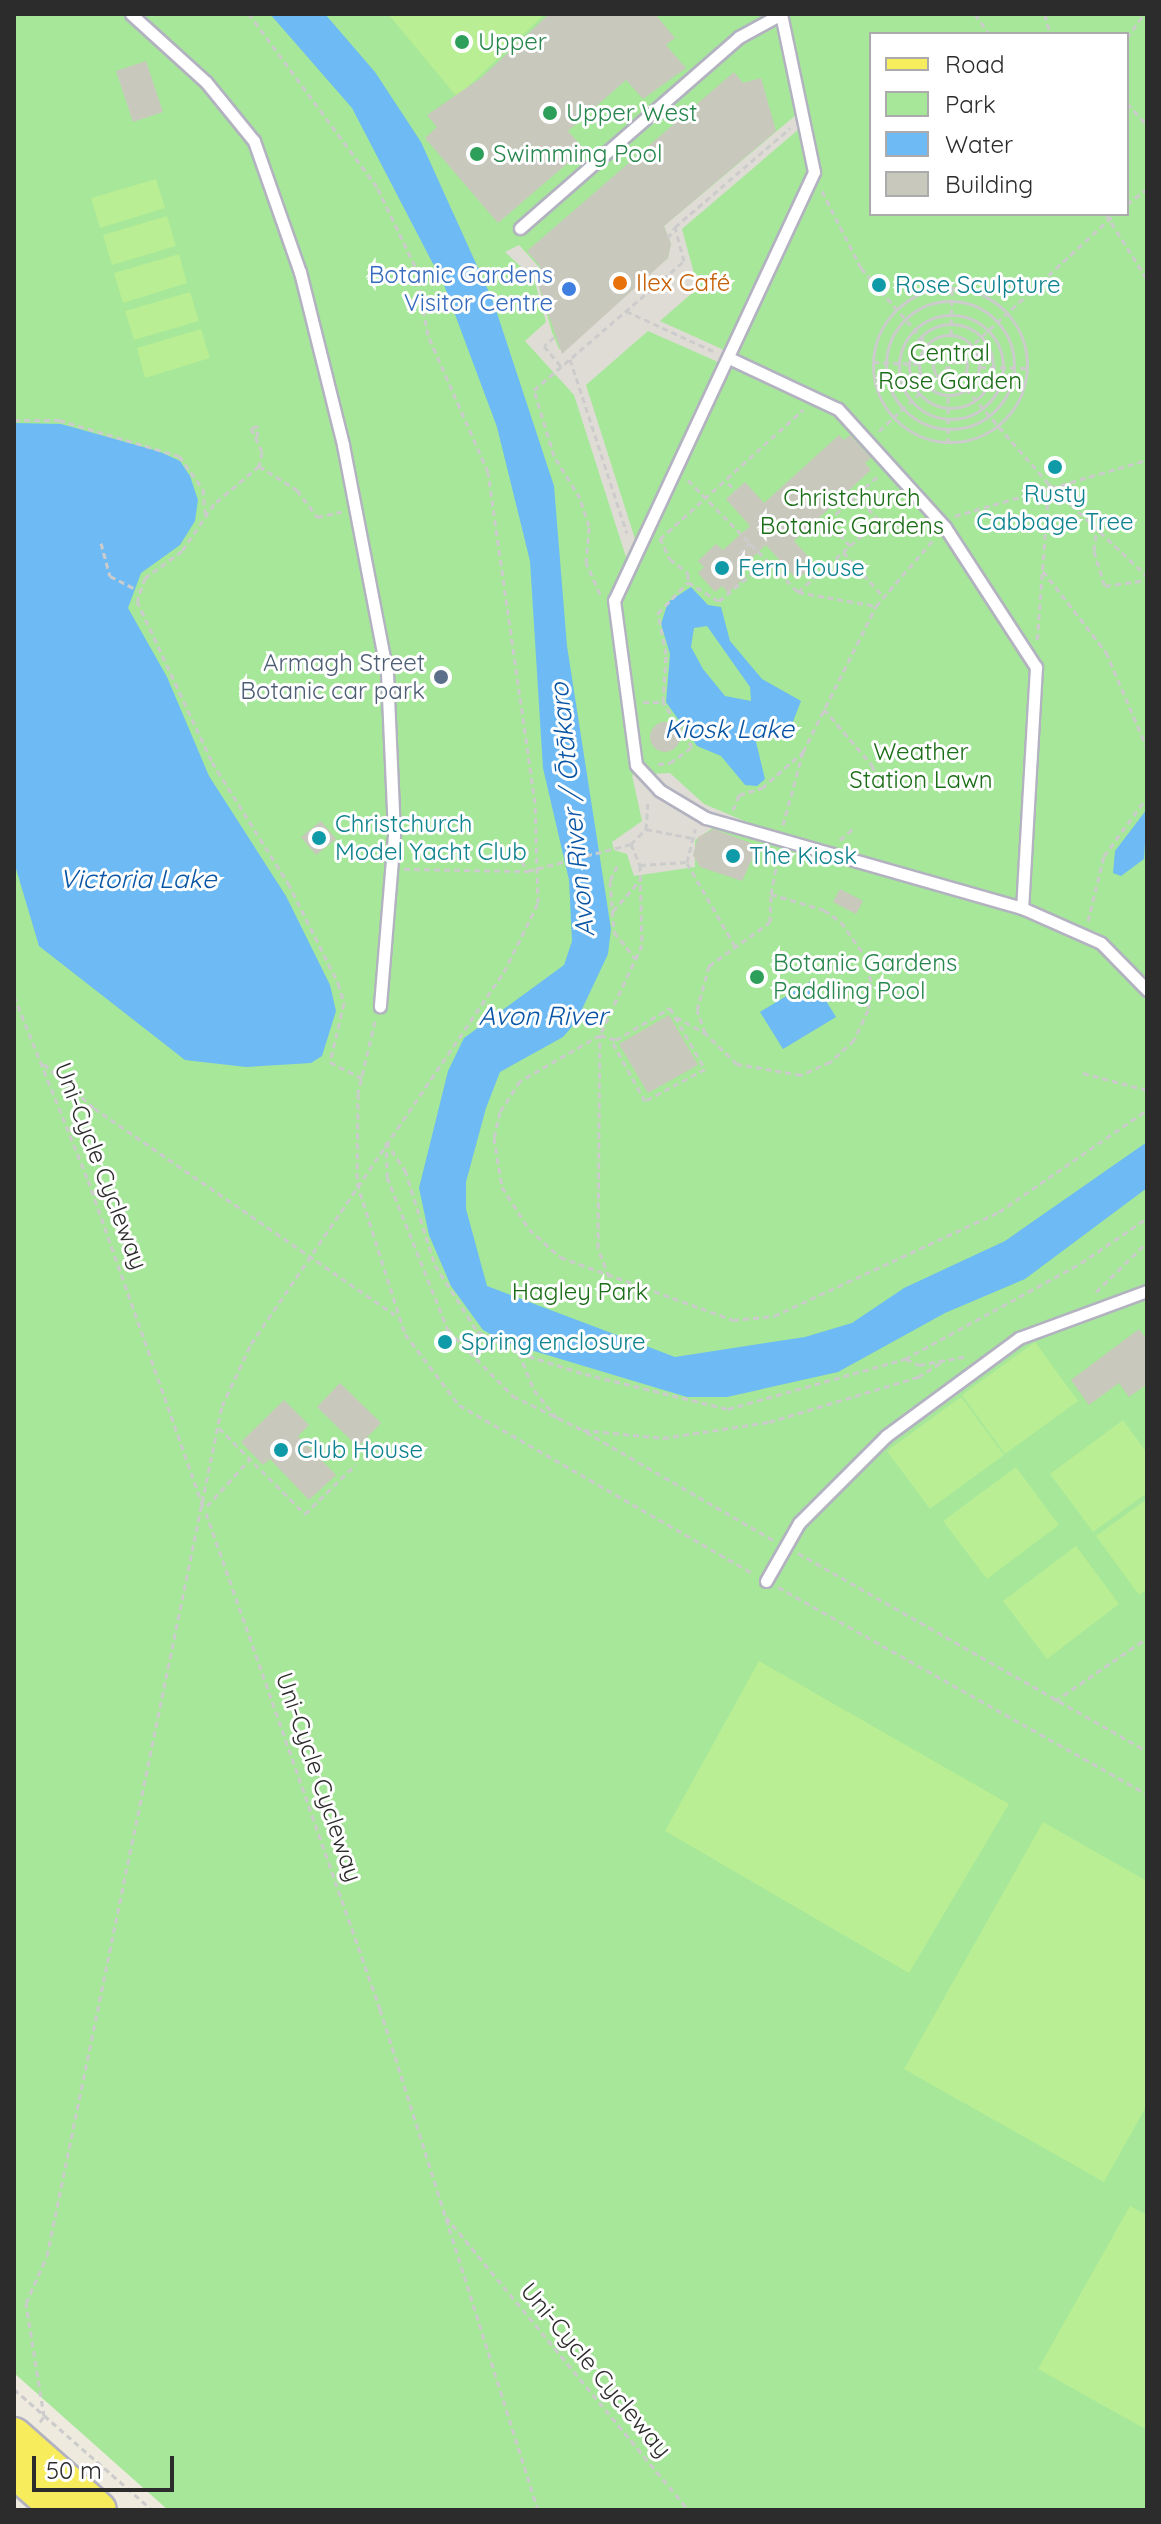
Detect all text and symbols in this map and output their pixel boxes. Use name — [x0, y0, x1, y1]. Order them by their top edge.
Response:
place label: Upper — [478, 28, 547, 56]
legend — [869, 32, 1129, 216]
marker: Upper — [453, 33, 471, 51]
text: Road — [945, 49, 1005, 79]
text: Park — [945, 89, 996, 119]
place label: Upper West — [566, 99, 697, 127]
marker: Upper West — [541, 104, 559, 122]
text: Water — [945, 129, 1013, 159]
place label: Swimming Pool — [493, 140, 663, 168]
marker: Swimming Pool — [468, 145, 486, 163]
text: Building — [945, 169, 1033, 199]
place label: Botanic Gardens Visitor Centre — [369, 261, 553, 317]
place label: Ilex Café — [636, 269, 730, 297]
place label: Rose Sculpture — [895, 271, 1061, 299]
marker: Ilex Café — [611, 274, 629, 292]
marker: Rose Sculpture — [870, 276, 888, 294]
marker: Botanic Gardens Visitor Centre — [560, 280, 578, 298]
park label: Central Rose Garden — [878, 339, 1022, 395]
marker: Rusty Cabbage Tree — [1046, 458, 1064, 476]
place label: Rusty Cabbage Tree — [976, 480, 1134, 536]
park label: Christchurch Botanic Gardens — [760, 484, 944, 540]
place label: Fern House — [738, 554, 865, 582]
marker: Fern House — [713, 559, 731, 577]
place label: Armagh Street Botanic car park — [240, 649, 425, 705]
marker: Armagh Street Botanic car park — [432, 668, 450, 686]
water label: Avon River / Ōtākaro — [543, 681, 601, 939]
water label: Kiosk Lake — [664, 713, 794, 745]
park label: Weather Station Lawn — [849, 738, 993, 794]
place label: Christchurch Model Yacht Club — [335, 810, 527, 866]
marker: Christchurch Model Yacht Club — [310, 829, 328, 847]
place label: The Kiosk — [749, 842, 857, 870]
marker: The Kiosk — [724, 847, 742, 865]
water label: Victoria Lake — [60, 863, 216, 895]
place label: Botanic Gardens Paddling Pool — [773, 949, 957, 1005]
marker: Botanic Gardens Paddling Pool — [748, 968, 766, 986]
water label: Avon River — [479, 1000, 607, 1032]
street label: Uni-Cycle Cycleway — [48, 1058, 154, 1274]
park label: Hagley Park — [512, 1278, 648, 1306]
place label: Spring enclosure — [461, 1328, 646, 1356]
marker: Spring enclosure — [436, 1333, 454, 1351]
place label: Club House — [297, 1436, 423, 1464]
marker: Club House — [272, 1441, 290, 1459]
street label: Uni-Cycle Cycleway — [270, 1669, 368, 1885]
street label: Uni-Cycle Cycleway — [514, 2277, 678, 2463]
scale bar — [36, 2440, 178, 2490]
text: 50 m — [46, 2455, 102, 2485]

